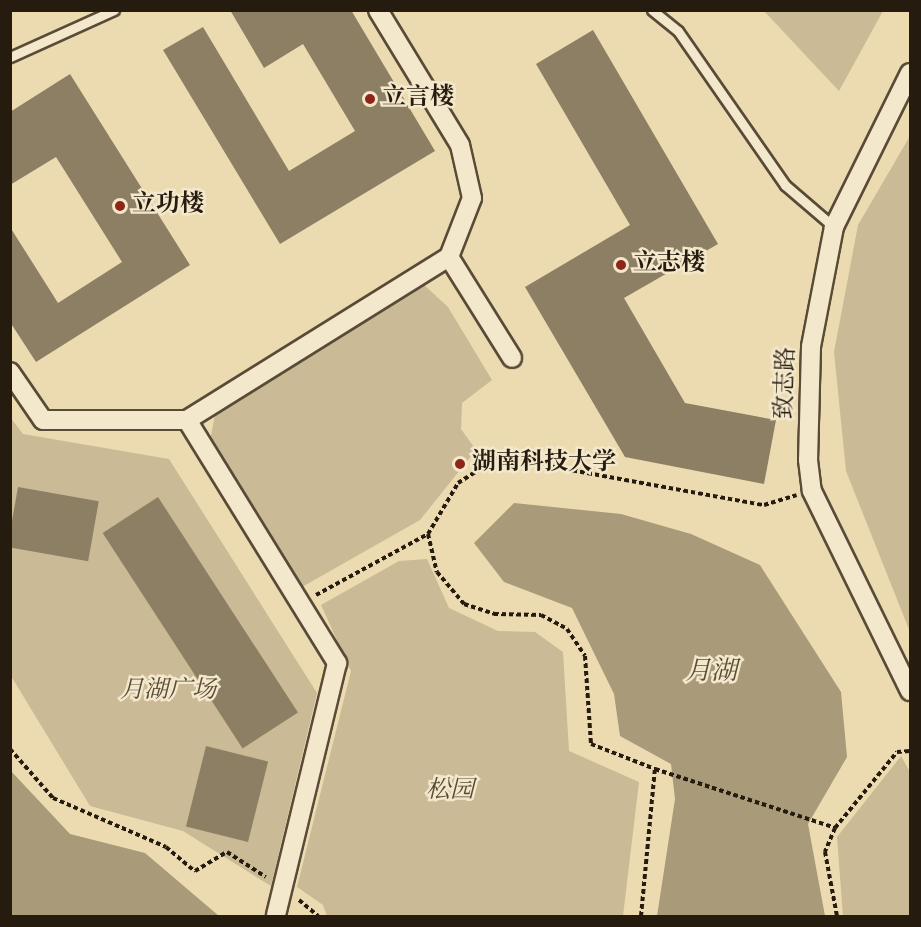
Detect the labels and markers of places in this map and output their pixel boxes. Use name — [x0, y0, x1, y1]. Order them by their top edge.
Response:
place label: 立言楼 — [382, 85, 454, 113]
marker: 立言楼 — [363, 92, 377, 106]
place label: 立功楼 — [132, 192, 204, 220]
marker: 立功楼 — [113, 199, 127, 213]
place label: 立志楼 — [633, 251, 705, 279]
marker: 立志楼 — [614, 258, 628, 272]
place label: 湖南科技大学 — [472, 450, 616, 478]
marker: 湖南科技大学 — [453, 457, 467, 471]

